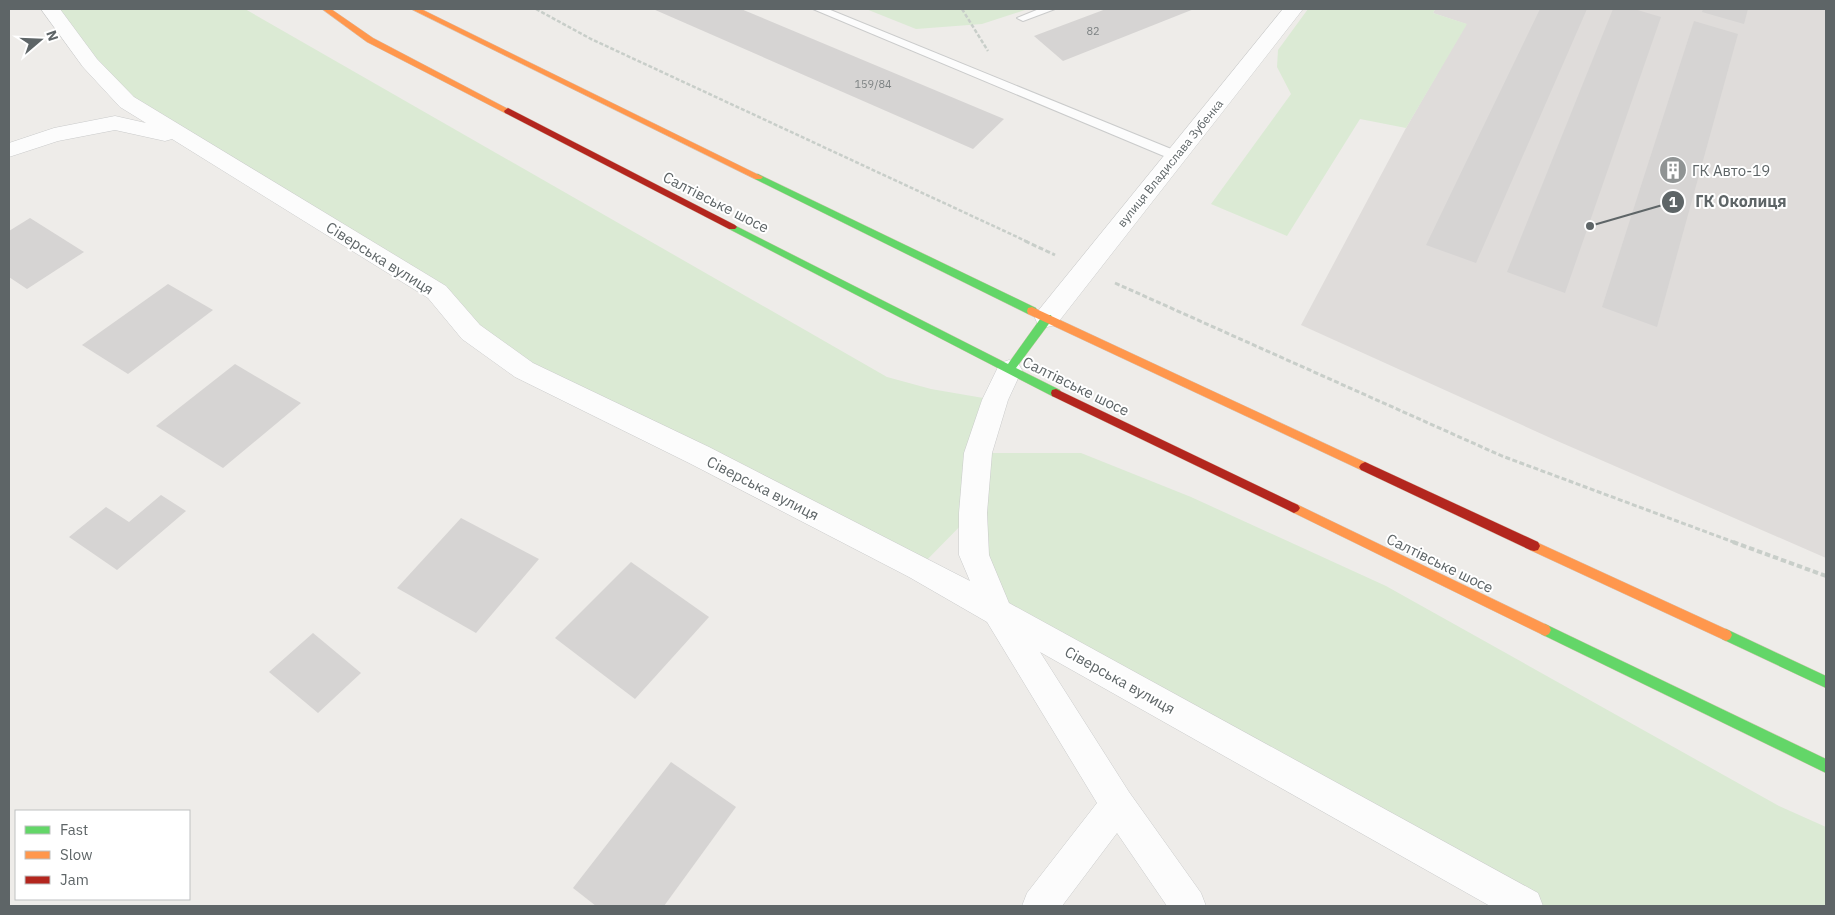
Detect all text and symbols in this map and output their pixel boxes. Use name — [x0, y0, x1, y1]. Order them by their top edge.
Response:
north arrow — [15, 15, 65, 65]
house number: 82 — [1086, 24, 1100, 38]
text: N — [42, 28, 62, 43]
house number: 159/84 — [854, 77, 892, 91]
street label: вулиця Владислава Зубенка — [1114, 96, 1226, 230]
building icon: ГК Авто-19 — [1658, 155, 1688, 185]
place label: ГК Авто-19 — [1692, 161, 1770, 180]
street label: Салтівське шосе — [660, 167, 772, 237]
callout: ГК Околиця — [1661, 186, 1797, 217]
text: ГК Околиця — [1695, 191, 1787, 211]
text: 1 — [1668, 192, 1678, 211]
street label: Сіверська вулиця — [323, 217, 437, 299]
street label: Салтівське шосе — [1020, 352, 1132, 420]
street label: Сіверська вулиця — [704, 452, 822, 524]
street label: Салтівське шосе — [1384, 529, 1496, 597]
street label: Сіверська вулиця — [1062, 642, 1178, 718]
legend — [15, 810, 190, 900]
text: Fast — [60, 820, 88, 839]
text: Slow — [60, 845, 93, 864]
text: Jam — [60, 870, 89, 889]

